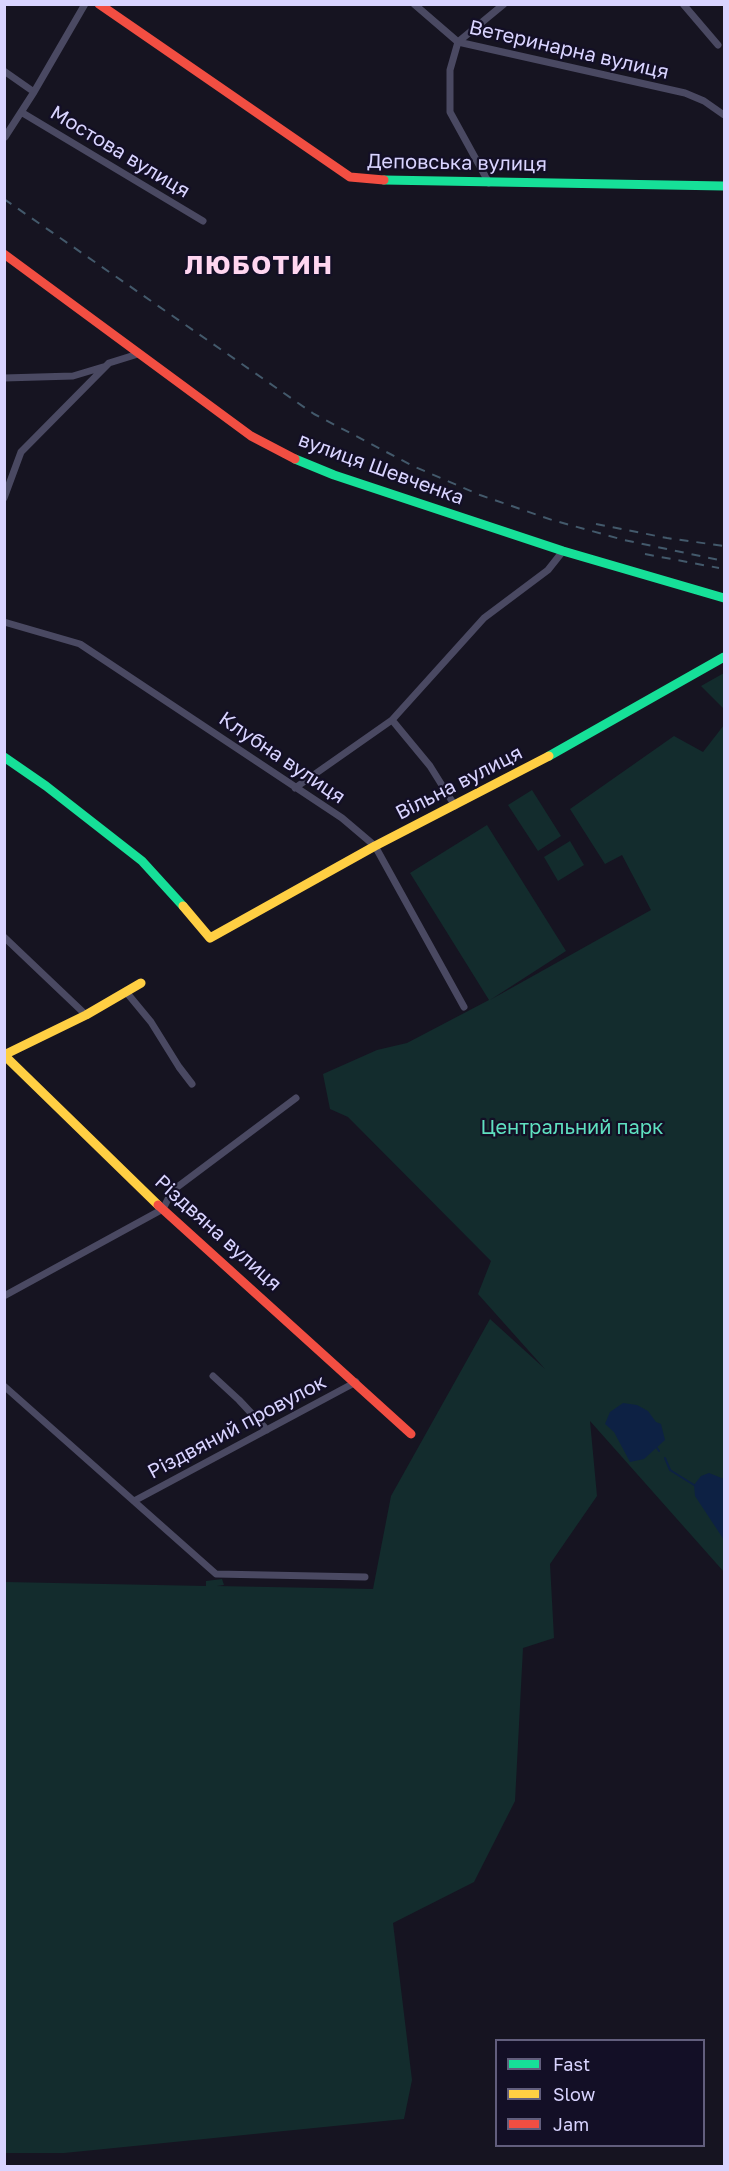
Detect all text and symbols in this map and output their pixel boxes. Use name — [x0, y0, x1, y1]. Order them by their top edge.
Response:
street label: Ветеринарна вулиця — [467, 15, 671, 85]
street label: Мостова вулиця — [46, 101, 194, 203]
street label: Деповська вулиця — [367, 149, 547, 177]
district label: ЛЮБОТИН — [185, 250, 333, 282]
street label: вулиця Шевченка — [295, 428, 467, 510]
street label: Клубна вулиця — [214, 707, 350, 809]
street label: Вільна вулиця — [392, 741, 526, 825]
park label: Центральний парк — [480, 1116, 664, 1140]
street label: Різдвяна вулиця — [150, 1170, 286, 1296]
street label: Різдвяний провулок — [144, 1370, 330, 1484]
legend — [495, 2039, 705, 2147]
text: Fast — [553, 2053, 590, 2075]
text: Slow — [553, 2083, 595, 2105]
text: Jam — [553, 2113, 589, 2135]

